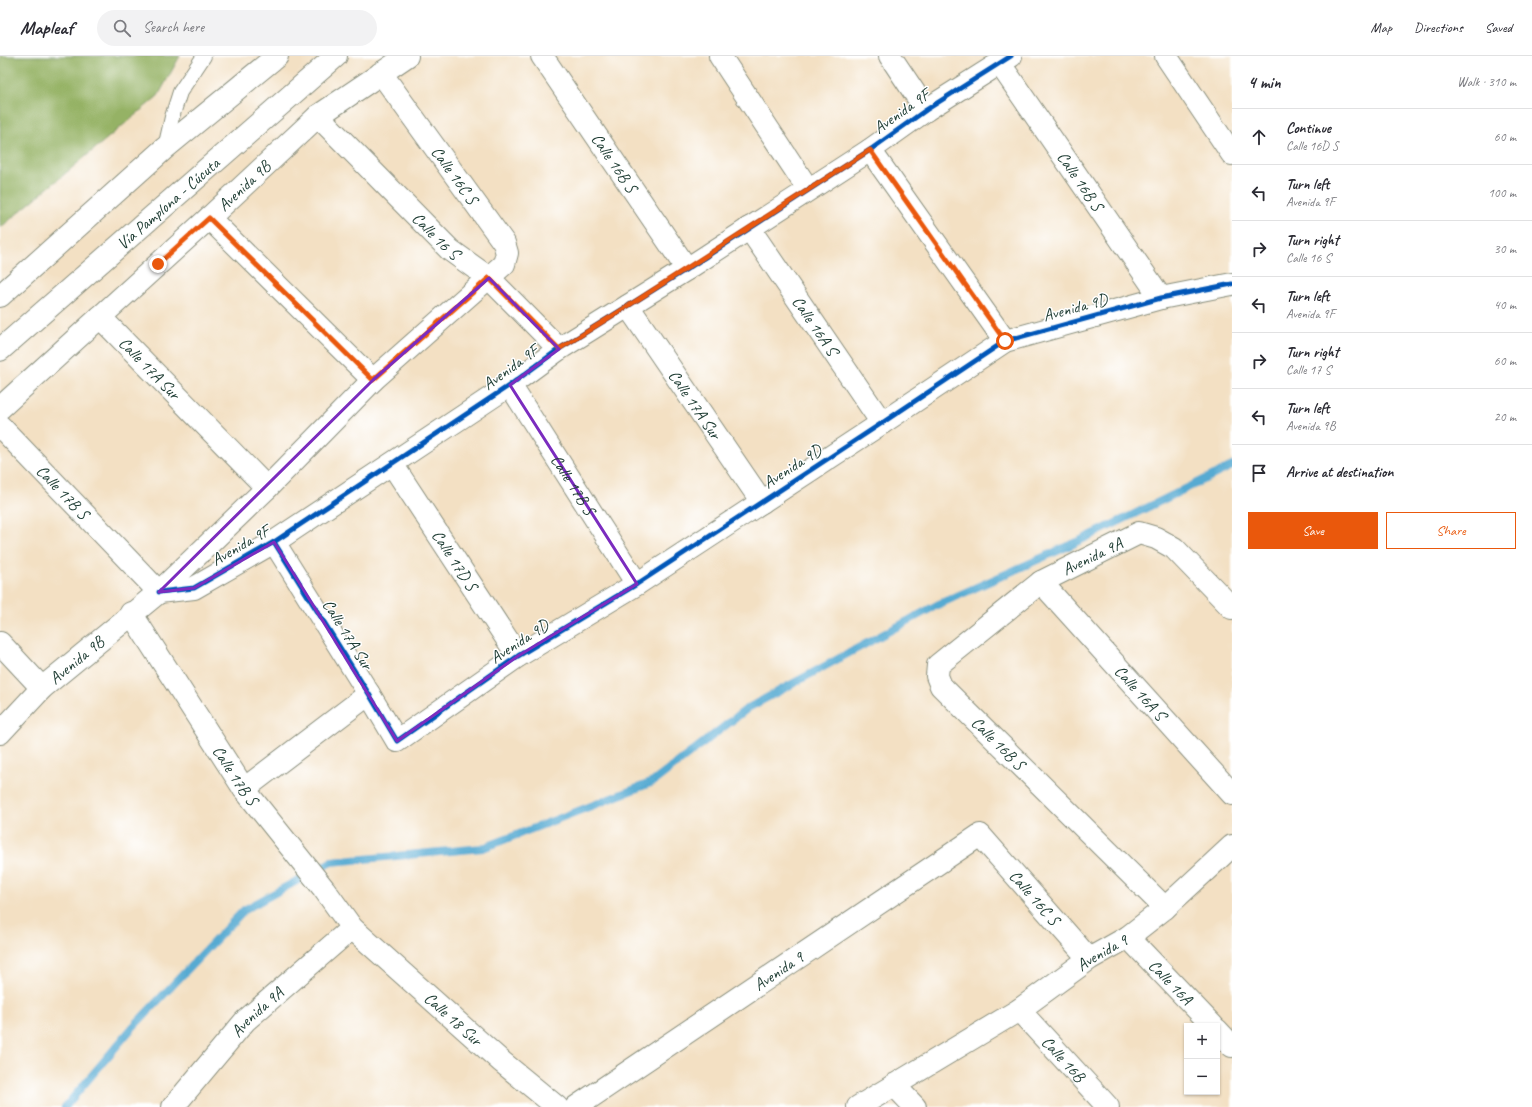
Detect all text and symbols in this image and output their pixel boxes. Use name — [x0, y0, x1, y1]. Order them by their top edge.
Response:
search box — [97, 10, 377, 46]
text: Mapleaf — [20, 16, 73, 40]
icon: search — [111, 17, 133, 39]
text: Search here — [143, 18, 204, 37]
text: Map — [1371, 19, 1392, 36]
text: Directions — [1414, 19, 1463, 36]
text: Saved — [1485, 19, 1512, 36]
text: 4 min — [1248, 72, 1281, 93]
text: Walk · 310 m — [1457, 74, 1516, 90]
street label: Avenida 9F — [869, 82, 937, 138]
text: Continue — [1286, 119, 1331, 138]
icon: ahead — [1248, 126, 1270, 148]
street label: Calle 16B S — [587, 129, 643, 199]
text: 60 m — [1494, 129, 1516, 145]
text: Calle 16D S — [1286, 138, 1338, 154]
street label: Calle 16C S — [427, 142, 484, 211]
street label: Calle 16B S — [1052, 148, 1109, 217]
street label: Vía Pamplona - Cúcuta — [112, 152, 225, 254]
street label: Avenida 9B — [213, 155, 276, 216]
text: Turn left — [1286, 175, 1329, 194]
icon: left — [1248, 182, 1270, 204]
text: 100 m — [1488, 185, 1516, 201]
text: Avenida 9F — [1286, 194, 1335, 210]
street label: Calle 16 S — [408, 208, 466, 266]
text: Turn right — [1286, 231, 1339, 250]
icon: right — [1248, 238, 1270, 260]
text: 30 m — [1494, 241, 1516, 257]
text: Calle 16 S — [1286, 250, 1331, 266]
route end — [149, 255, 167, 273]
text: Turn left — [1286, 287, 1329, 306]
street label: Avenida 9D — [1041, 288, 1112, 326]
street label: Calle 16A S — [787, 292, 845, 362]
icon: left — [1248, 294, 1270, 316]
text: 40 m — [1494, 297, 1516, 313]
text: Avenida 9F — [1286, 306, 1335, 322]
street label: Calle 17A Sur — [114, 332, 186, 405]
route start — [996, 332, 1014, 350]
street label: Avenida 9F — [478, 338, 546, 395]
text: Turn right — [1286, 343, 1339, 362]
icon: right — [1248, 350, 1270, 372]
text: 60 m — [1494, 353, 1516, 369]
text: Calle 17 S — [1286, 362, 1331, 378]
street label: Calle 17A Sur — [664, 366, 727, 445]
text: Turn left — [1286, 399, 1329, 418]
icon: left — [1248, 406, 1270, 428]
text: 20 m — [1494, 409, 1516, 425]
text: Avenida 9B — [1286, 418, 1335, 434]
street label: Avenida 9D — [759, 439, 827, 493]
street label: Calle 17B S — [546, 451, 602, 521]
street label: Calle 17B S — [32, 460, 95, 526]
icon: arrive — [1248, 462, 1270, 484]
text: Arrive at destination — [1286, 463, 1393, 482]
button: Save — [1248, 512, 1378, 549]
button: Share — [1386, 512, 1516, 549]
street label: Avenida 9F — [207, 518, 277, 570]
street label: Calle 17D S — [427, 526, 484, 597]
street label: Avenida 9A — [1059, 532, 1127, 580]
street label: Calle 17A Sur — [318, 595, 378, 675]
street label: Avenida 9D — [486, 614, 554, 668]
street label: Avenida 9B — [45, 631, 109, 689]
street label: Calle 16A S — [1110, 661, 1173, 728]
street label: Calle 16B S — [967, 712, 1031, 776]
street label: Calle 17B S — [208, 742, 264, 812]
street label: Calle 16C S — [1005, 866, 1066, 932]
street label: Avenida 9 — [1072, 929, 1132, 976]
street label: Avenida 9 — [750, 946, 809, 995]
street label: Calle 16A — [1144, 955, 1198, 1010]
street label: Avenida 9A — [226, 982, 289, 1041]
street label: Calle 18 Sur — [420, 987, 488, 1051]
map controls — [1184, 1023, 1220, 1095]
button: + — [1184, 1023, 1220, 1059]
street label: Calle 16B — [1037, 1032, 1090, 1087]
button: − — [1184, 1059, 1220, 1095]

